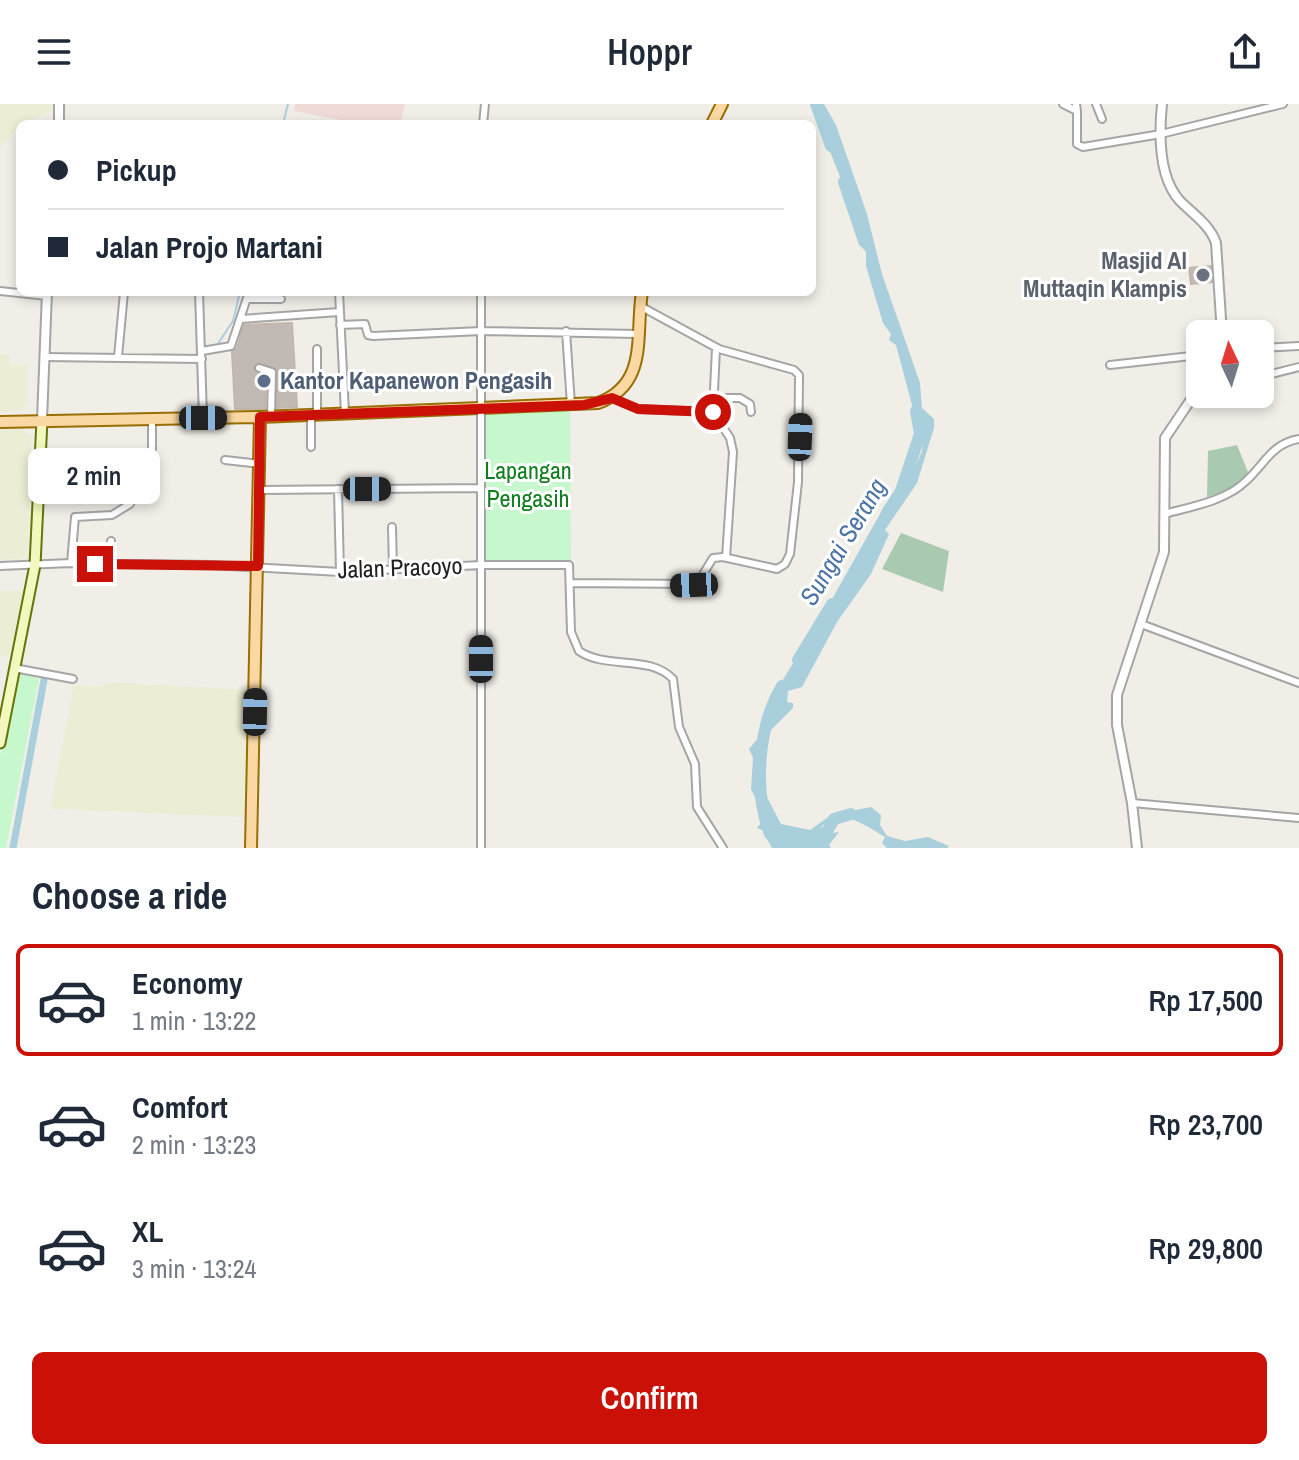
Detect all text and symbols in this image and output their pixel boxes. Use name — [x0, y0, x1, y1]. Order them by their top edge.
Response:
text: Hoppr — [607, 28, 692, 76]
icon: menu — [32, 30, 76, 74]
icon: share — [1223, 30, 1267, 74]
text: Pickup — [96, 150, 177, 190]
text: Jalan Projo Martani — [96, 227, 323, 267]
place label: Masjid Al Muttaqin Klampis — [1023, 244, 1187, 304]
marker: Masjid Al Muttaqin Klampis — [1194, 266, 1212, 284]
north arrow — [1186, 320, 1274, 408]
map controls — [1186, 320, 1274, 408]
place label: Kantor Kapanewon Pengasih — [280, 364, 552, 396]
marker: Kantor Kapanewon Pengasih — [255, 372, 273, 390]
route start — [695, 394, 731, 430]
car — [179, 406, 227, 430]
car — [787, 413, 813, 461]
callout: 2 min — [29, 448, 161, 504]
park label: Lapangan Pengasih — [484, 454, 572, 514]
text: 2 min — [67, 458, 121, 493]
water label: Sungai Serang — [791, 472, 894, 612]
car — [343, 477, 391, 501]
route end — [77, 546, 113, 582]
street label: Jalan Pracoyo — [337, 549, 463, 585]
car — [670, 572, 718, 598]
car — [469, 635, 493, 683]
car — [243, 688, 267, 736]
text: Choose a ride — [32, 872, 227, 920]
text: Economy — [132, 963, 243, 1003]
icon: car — [36, 964, 108, 1036]
text: Rp 17,500 — [1149, 980, 1263, 1020]
text: 1 min · 13:22 — [132, 1003, 256, 1038]
text: Comfort — [132, 1087, 228, 1127]
icon: car — [36, 1088, 108, 1160]
text: Rp 23,700 — [1149, 1104, 1263, 1144]
text: 2 min · 13:23 — [132, 1127, 256, 1162]
text: XL — [132, 1211, 163, 1251]
icon: car — [36, 1212, 108, 1284]
text: Rp 29,800 — [1149, 1228, 1263, 1268]
text: 3 min · 13:24 — [132, 1251, 256, 1286]
button: Confirm — [32, 1352, 1267, 1444]

